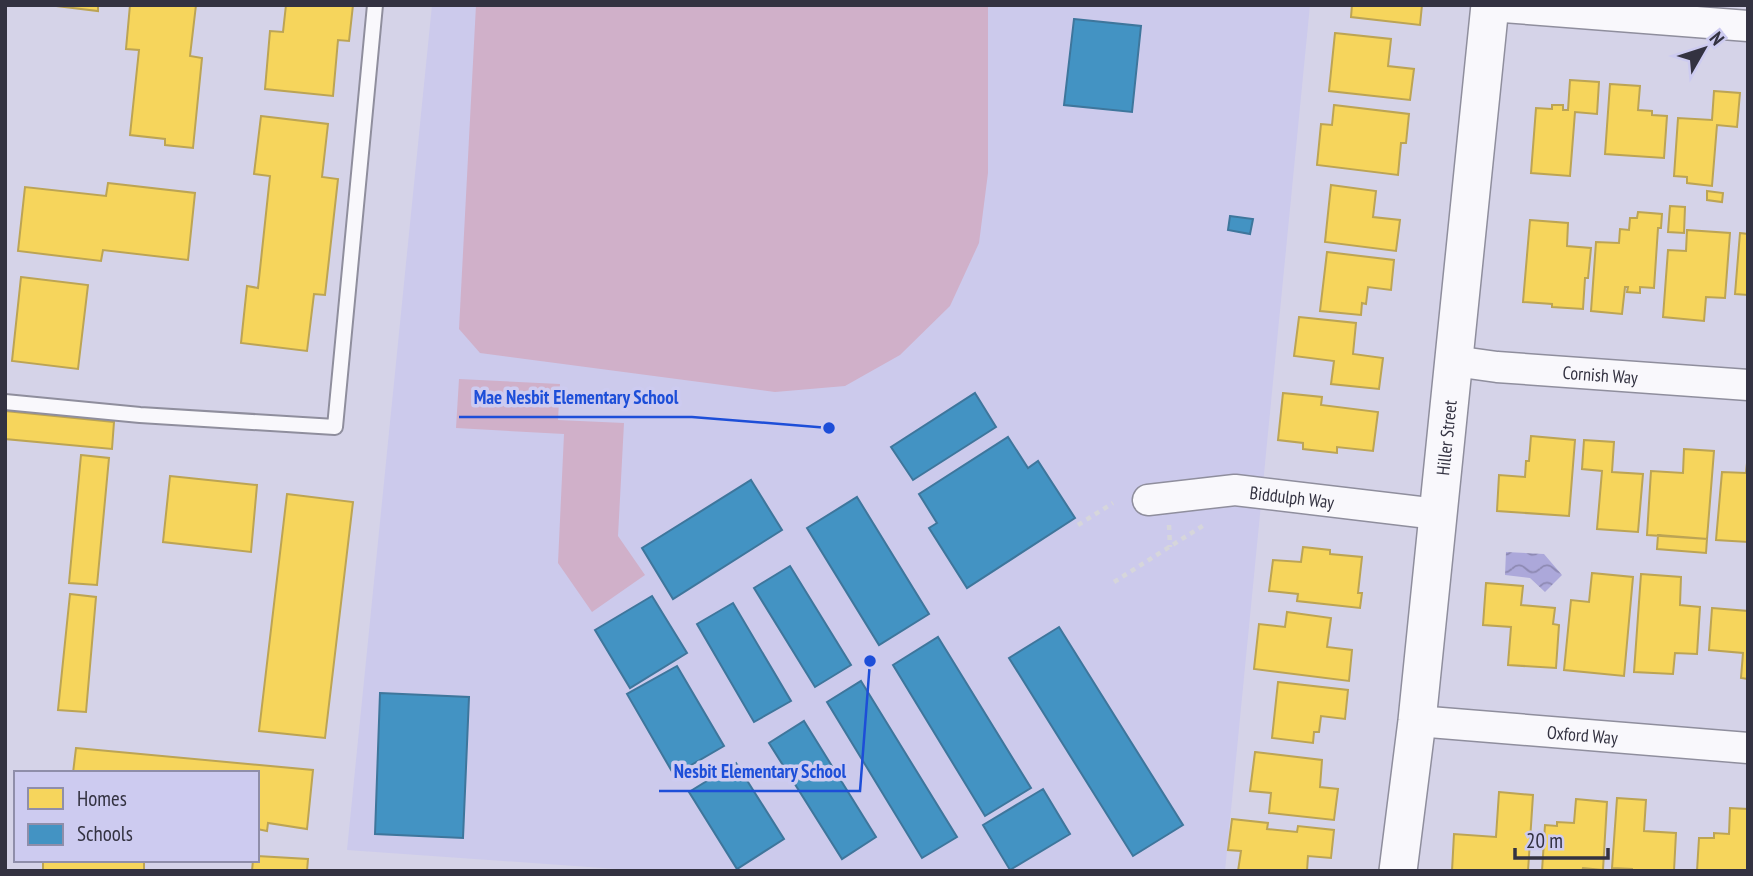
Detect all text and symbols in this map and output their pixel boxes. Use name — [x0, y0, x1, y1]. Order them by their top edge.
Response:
north arrow — [1669, 14, 1739, 84]
text: N — [1705, 27, 1730, 50]
street label: Cornish Way — [1562, 360, 1639, 389]
callout: Mae Nesbit Elementary School — [459, 377, 692, 417]
text: Mae Nesbit Elementary School — [474, 385, 679, 409]
street label: Hiller Street — [1431, 399, 1461, 476]
street label: Biddulph Way — [1249, 480, 1336, 513]
street label: Oxford Way — [1546, 720, 1619, 749]
callout: Nesbit Elementary School — [659, 751, 860, 791]
text: Nesbit Elementary School — [674, 759, 847, 783]
legend — [14, 771, 259, 862]
text: Homes — [77, 785, 127, 812]
scale bar — [1515, 816, 1608, 860]
text: Schools — [77, 820, 133, 847]
text: 20 m — [1526, 827, 1563, 854]

